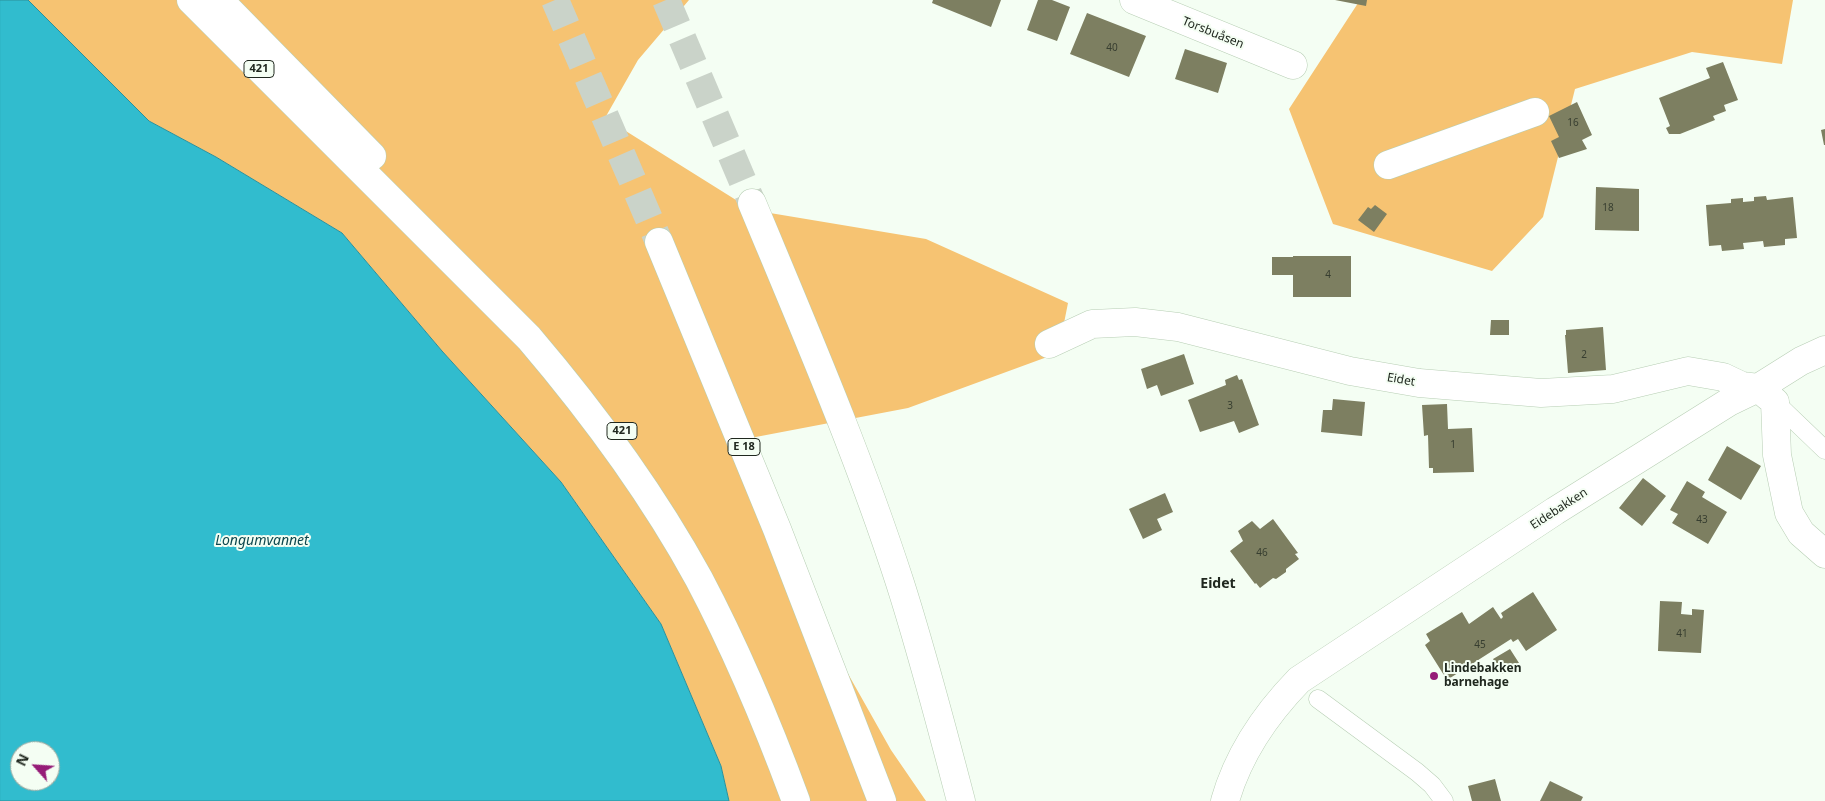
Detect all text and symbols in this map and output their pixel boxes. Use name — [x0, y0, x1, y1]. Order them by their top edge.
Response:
street label: Torsbuåsen — [1180, 14, 1246, 52]
house number: 40 — [1106, 42, 1118, 54]
road number: 421 — [244, 61, 274, 78]
house number: 16 — [1567, 117, 1579, 129]
house number: 18 — [1602, 202, 1614, 214]
house number: 4 — [1325, 269, 1331, 281]
house number: 2 — [1581, 349, 1587, 361]
street label: Eidet — [1386, 370, 1416, 390]
house number: 3 — [1227, 400, 1233, 412]
road number: 421 — [607, 422, 637, 440]
road number: E 18 — [728, 438, 760, 456]
house number: 1 — [1450, 439, 1456, 451]
street label: Eidebakken — [1528, 485, 1590, 533]
house number: 43 — [1696, 514, 1708, 526]
water label: Longumvannet — [215, 533, 309, 549]
house number: 46 — [1256, 547, 1268, 559]
district label: Eidet — [1200, 576, 1236, 592]
house number: 41 — [1676, 628, 1688, 640]
house number: 45 — [1474, 639, 1486, 651]
place label: Lindebakken barnehage — [1444, 662, 1521, 690]
marker: Lindebakken barnehage — [1428, 670, 1440, 682]
north arrow — [10, 741, 60, 791]
text: N — [11, 750, 33, 769]

